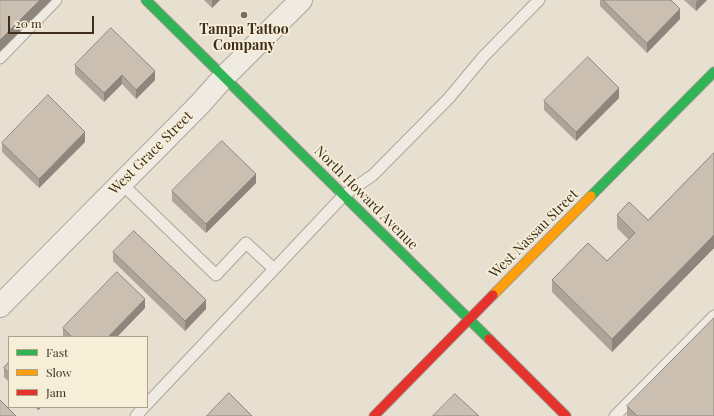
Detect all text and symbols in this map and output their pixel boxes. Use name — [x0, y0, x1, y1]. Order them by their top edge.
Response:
scale bar — [10, 8, 96, 34]
marker: Tampa Tattoo Company — [239, 10, 249, 20]
text: 20 m — [15, 15, 42, 31]
place label: Tampa Tattoo Company — [199, 22, 289, 54]
street label: West Grace Street — [106, 108, 196, 198]
street label: North Howard Avenue — [311, 143, 421, 253]
street label: West Nassau Street — [486, 186, 582, 282]
legend — [8, 336, 148, 408]
text: Fast — [46, 344, 68, 360]
text: Slow — [46, 364, 72, 380]
text: Jam — [46, 384, 66, 400]

